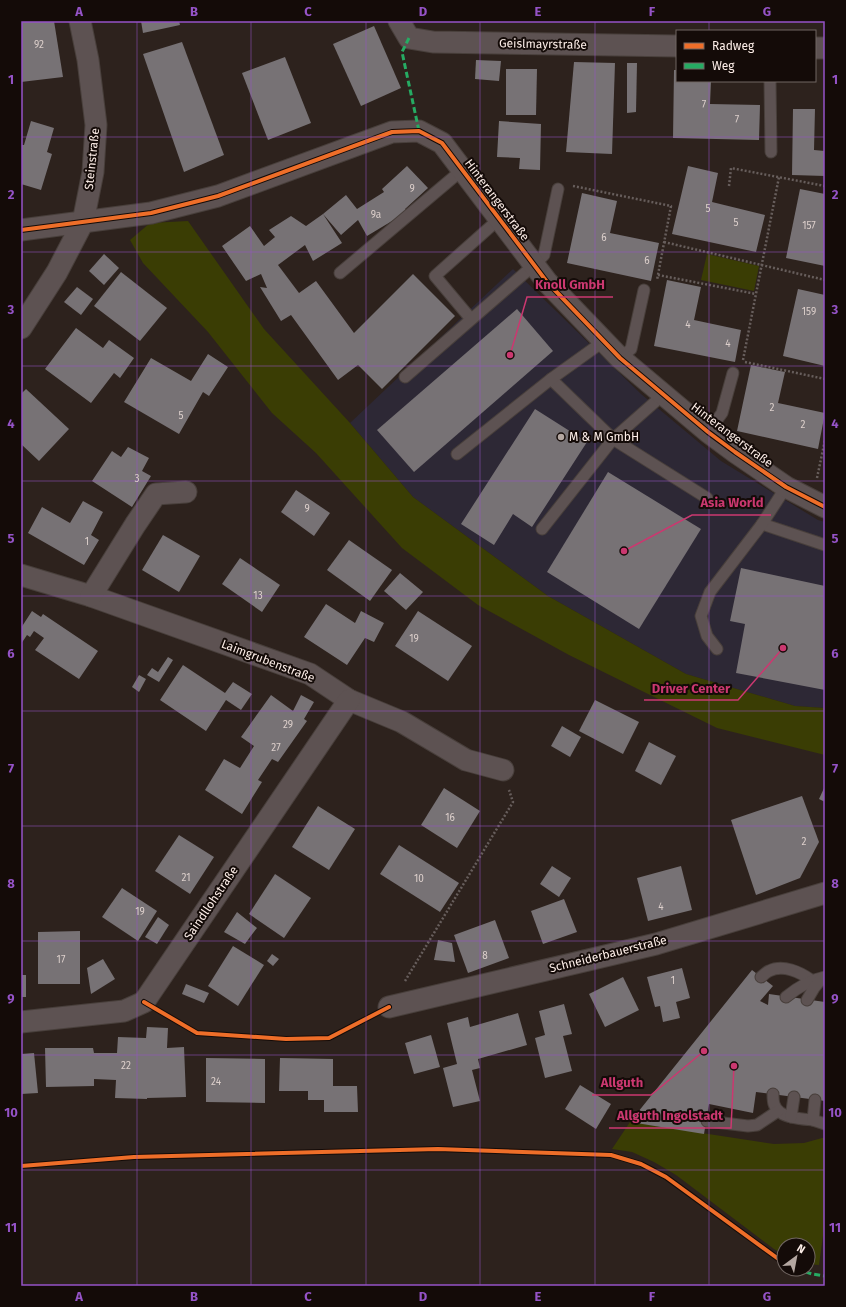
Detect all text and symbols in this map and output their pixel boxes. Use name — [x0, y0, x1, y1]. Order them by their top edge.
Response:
text: A — [74, 4, 83, 19]
text: B — [190, 4, 198, 19]
text: C — [304, 4, 312, 19]
text: D — [419, 4, 428, 19]
text: E — [535, 4, 542, 19]
text: F — [649, 4, 656, 19]
text: G — [763, 4, 771, 19]
legend — [676, 30, 816, 82]
street label: Geislmayrstraße — [499, 36, 587, 52]
house number: 92 — [34, 39, 44, 51]
text: Radweg — [712, 39, 755, 53]
text: Weg — [712, 59, 735, 73]
text: 1 — [8, 72, 14, 87]
text: 1 — [832, 72, 838, 87]
house number: 7 — [702, 99, 707, 111]
house number: 7 — [735, 114, 740, 126]
street label: Steinstraße — [82, 127, 102, 191]
street label: Hinterangerstraße — [462, 156, 532, 244]
house number: 9 — [409, 183, 415, 195]
text: 2 — [8, 187, 15, 202]
text: 2 — [832, 187, 839, 202]
house number: 5 — [705, 203, 711, 215]
house number: 9a — [371, 209, 381, 221]
house number: 5 — [733, 217, 739, 229]
house number: 157 — [802, 220, 816, 232]
house number: 6 — [601, 232, 607, 244]
house number: 6 — [644, 255, 650, 267]
callout: Knoll GmbH — [527, 272, 613, 297]
text: Knoll GmbH — [535, 277, 605, 292]
text: 3 — [7, 302, 15, 317]
text: 3 — [831, 302, 839, 317]
house number: 159 — [802, 306, 816, 318]
house number: 4 — [685, 319, 691, 331]
house number: 4 — [725, 338, 731, 350]
street label: Hinterangerstraße — [688, 400, 776, 470]
house number: 2 — [770, 402, 775, 414]
house number: 5 — [178, 410, 184, 422]
text: 4 — [7, 416, 15, 431]
text: 4 — [831, 416, 839, 431]
house number: 2 — [801, 419, 806, 431]
place label: M & M GmbH — [569, 430, 639, 444]
marker: M & M GmbH — [556, 432, 566, 442]
house number: 3 — [135, 473, 140, 485]
callout: Asia World — [692, 490, 771, 515]
text: Asia World — [699, 495, 764, 510]
house number: 9 — [304, 503, 310, 515]
text: 5 — [8, 531, 15, 546]
text: 5 — [832, 531, 839, 546]
house number: 1 — [85, 536, 89, 548]
house number: 13 — [253, 590, 263, 602]
house number: 19 — [409, 633, 419, 645]
street label: Laimgrubenstraße — [219, 637, 317, 685]
text: 6 — [7, 646, 15, 661]
text: 6 — [831, 646, 839, 661]
callout: Driver Center — [644, 675, 738, 700]
text: Driver Center — [652, 681, 731, 696]
house number: 29 — [283, 719, 293, 731]
house number: 27 — [271, 742, 281, 754]
text: 7 — [8, 761, 14, 776]
text: 7 — [832, 761, 838, 776]
house number: 16 — [445, 812, 455, 824]
house number: 2 — [802, 836, 807, 848]
street label: Saindllohstraße — [181, 863, 241, 943]
house number: 21 — [181, 872, 191, 884]
house number: 10 — [414, 873, 424, 885]
text: 8 — [7, 876, 15, 891]
text: 8 — [831, 876, 839, 891]
house number: 4 — [658, 901, 664, 913]
house number: 19 — [135, 906, 145, 918]
street label: Schneiderbauerstraße — [548, 933, 668, 975]
house number: 8 — [482, 950, 488, 962]
house number: 17 — [57, 954, 66, 966]
house number: 1 — [671, 975, 675, 987]
text: 9 — [7, 991, 15, 1006]
text: 9 — [831, 991, 839, 1006]
house number: 22 — [121, 1060, 131, 1072]
callout: Allguth — [592, 1070, 651, 1095]
text: Allguth — [600, 1075, 643, 1090]
house number: 24 — [211, 1076, 222, 1088]
callout: Allguth Ingolstadt — [609, 1103, 731, 1128]
text: 10 — [4, 1105, 18, 1120]
text: 10 — [828, 1105, 842, 1120]
text: Allguth Ingolstadt — [616, 1108, 724, 1123]
text: 11 — [5, 1220, 17, 1235]
text: 11 — [829, 1220, 841, 1235]
north arrow — [776, 1237, 816, 1277]
text: N — [794, 1241, 808, 1256]
text: A — [74, 1289, 83, 1304]
text: B — [190, 1289, 198, 1304]
text: C — [304, 1289, 312, 1304]
text: D — [419, 1289, 428, 1304]
text: E — [535, 1289, 542, 1304]
text: F — [649, 1289, 656, 1304]
text: G — [763, 1289, 771, 1304]

